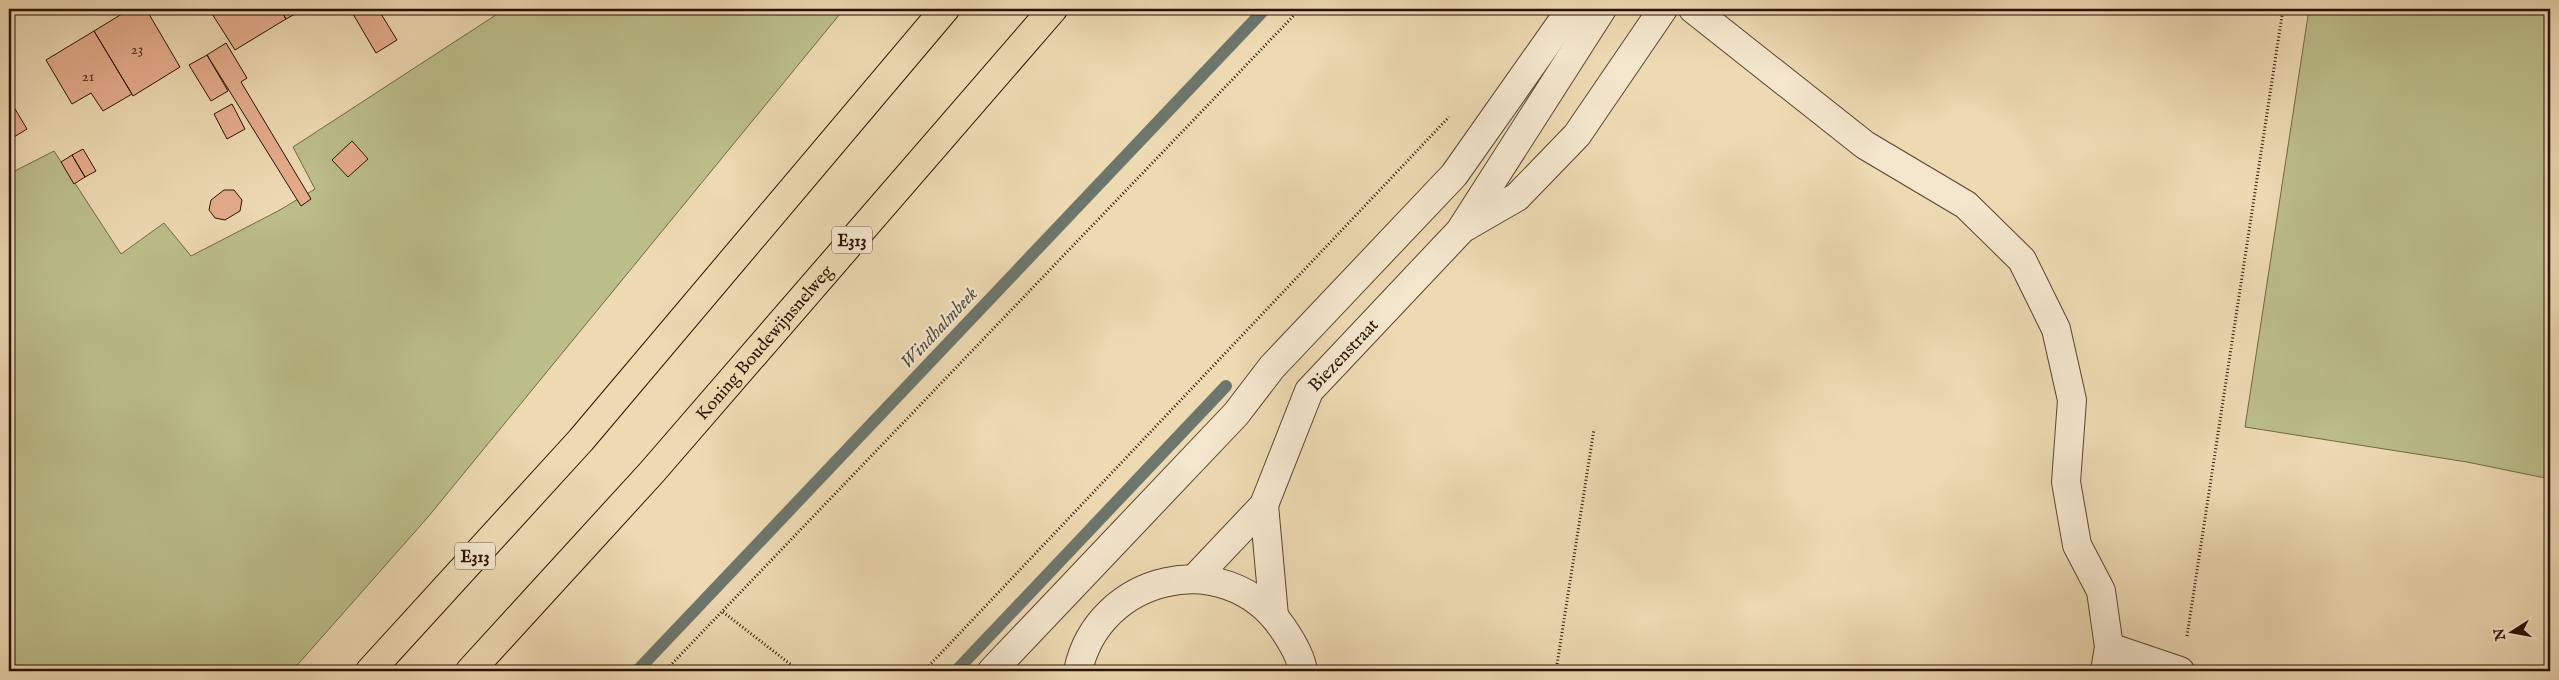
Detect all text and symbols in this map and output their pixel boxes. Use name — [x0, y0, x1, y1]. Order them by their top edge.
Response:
house number: 23 — [131, 40, 143, 59]
house number: 21 — [82, 67, 94, 86]
road number: E313 — [832, 226, 872, 254]
street label: Koning Boudewijnsnelweg — [692, 261, 839, 426]
water label: Windhalmbeek — [896, 282, 984, 374]
street label: Biezenstraat — [1304, 315, 1384, 397]
road number: E313 — [455, 542, 495, 570]
north arrow — [2486, 608, 2536, 658]
text: N — [2490, 627, 2510, 643]

